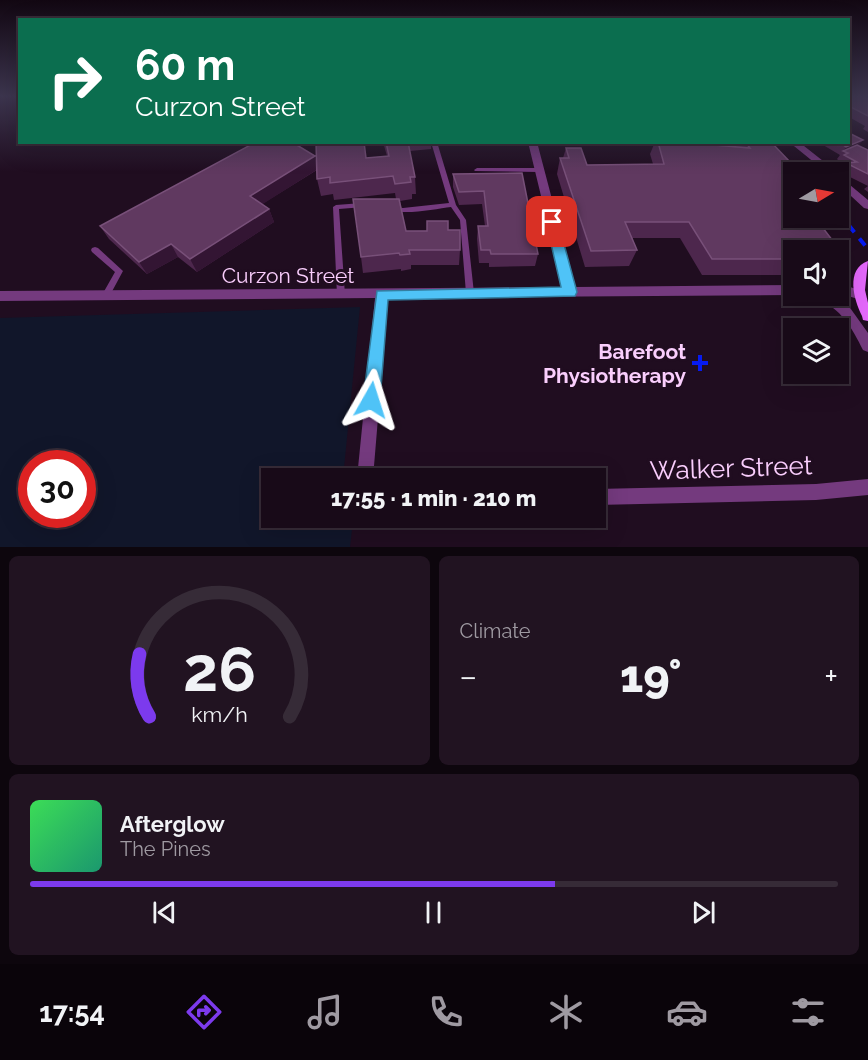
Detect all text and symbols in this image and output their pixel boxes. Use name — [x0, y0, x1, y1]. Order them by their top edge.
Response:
text: 60 m — [135, 41, 235, 90]
icon: right — [36, 42, 114, 120]
text: Curzon Street — [135, 91, 306, 122]
north arrow — [783, 162, 849, 228]
map controls — [783, 162, 849, 384]
pin — [526, 196, 577, 247]
icon: arrive — [535, 205, 568, 238]
button: sound — [783, 240, 849, 306]
street label: Curzon Street — [222, 263, 354, 288]
button: layers — [783, 318, 849, 384]
place label: Barefoot Physiotherapy — [543, 339, 686, 388]
marker: Barefoot Physiotherapy — [691, 354, 709, 372]
position arrow — [339, 368, 403, 432]
speed limit sign: 30 — [18, 450, 96, 528]
street label: Walker Street — [649, 450, 813, 486]
text: 17:55 · 1 min · 210 m — [331, 485, 536, 511]
text: Climate — [460, 619, 531, 643]
text: 26 — [183, 632, 256, 706]
text: 19° — [620, 650, 682, 703]
text: − — [460, 657, 477, 696]
text: + — [824, 657, 838, 696]
text: km/h — [191, 703, 248, 728]
text: Afterglow — [120, 811, 225, 837]
text: The Pines — [120, 837, 211, 861]
icon: previous — [148, 896, 181, 929]
icon: pause — [417, 896, 450, 929]
icon: next — [687, 896, 720, 929]
icon: directions — [183, 991, 225, 1033]
icon: music — [304, 991, 346, 1033]
icon: phone — [425, 991, 467, 1033]
icon: climate — [545, 991, 587, 1033]
icon: car — [666, 991, 708, 1033]
icon: filters — [787, 991, 829, 1033]
text: 17:54 — [39, 997, 105, 1028]

